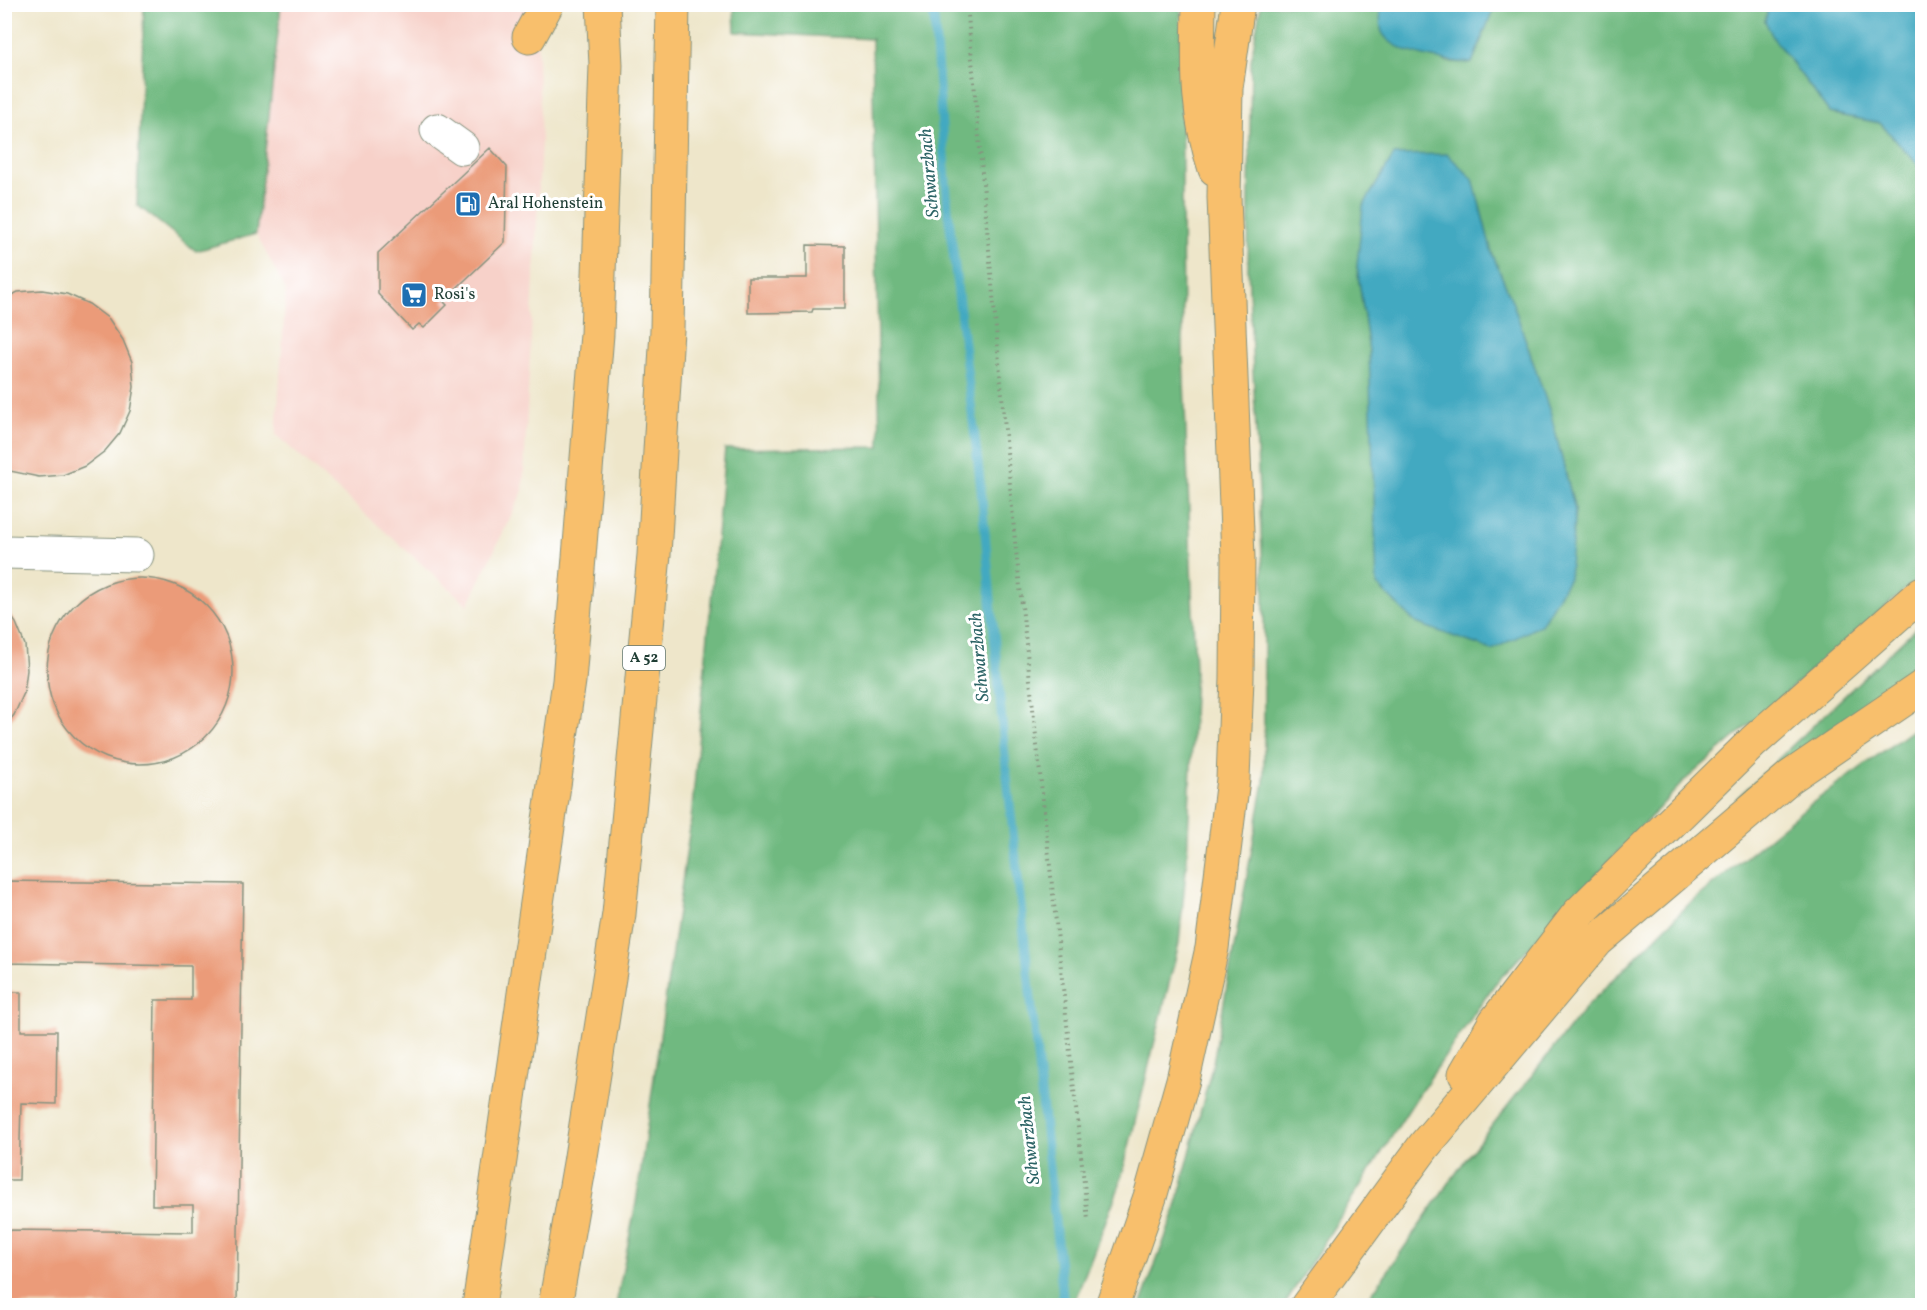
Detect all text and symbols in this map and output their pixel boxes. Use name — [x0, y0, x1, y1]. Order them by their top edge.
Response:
water label: Schwarzbach — [914, 127, 946, 219]
fuel station icon: Aral Hohenstein — [453, 189, 483, 219]
place label: Aral Hohenstein — [488, 193, 603, 215]
supermarket icon: Rosi's — [399, 280, 429, 310]
place label: Rosi's — [434, 284, 475, 306]
water label: Schwarzbach — [964, 611, 996, 703]
road number: A 52 — [623, 646, 665, 670]
water label: Schwarzbach — [1013, 1094, 1047, 1186]

